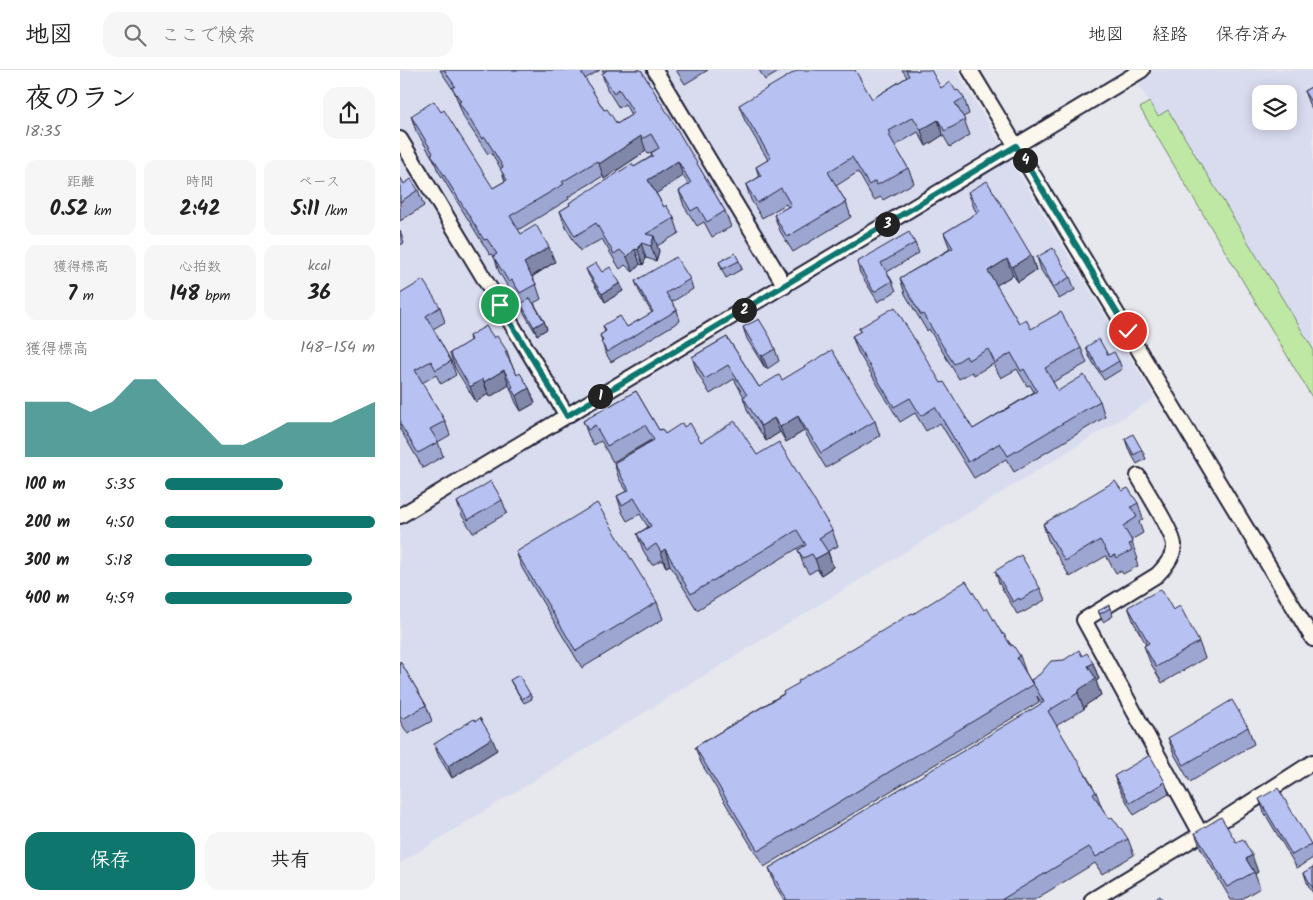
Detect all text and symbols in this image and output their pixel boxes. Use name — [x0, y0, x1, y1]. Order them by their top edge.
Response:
search box — [103, 12, 453, 57]
text: 地図 — [25, 16, 73, 55]
icon: search — [121, 21, 149, 49]
text: ここで検索 — [161, 21, 256, 51]
text: 地図 — [1088, 21, 1124, 50]
text: 経路 — [1152, 21, 1188, 50]
text: 保存済み — [1216, 21, 1288, 50]
text: 夜のラン — [25, 77, 137, 122]
map controls — [1252, 85, 1297, 130]
button: layers — [1252, 85, 1297, 130]
button: share — [323, 87, 375, 139]
text: 18:35 — [25, 119, 61, 144]
pin: 4 — [1012, 148, 1038, 172]
text: 4 — [1022, 149, 1029, 171]
text: 距離 — [67, 171, 95, 193]
text: 時間 — [186, 171, 214, 193]
text: ペース — [299, 171, 340, 193]
text: 0.52 — [50, 193, 88, 226]
text: 2:42 — [179, 193, 221, 226]
text: 5:11 — [291, 193, 319, 226]
text: km — [88, 200, 112, 222]
text: /km — [319, 200, 348, 222]
pin: 3 — [874, 212, 900, 236]
text: 3 — [884, 213, 891, 235]
text: kcal — [308, 255, 331, 277]
text: 獲得標高 — [53, 256, 109, 278]
text: 心拍数 — [179, 256, 221, 278]
text: 36 — [308, 277, 331, 310]
text: 7 — [67, 278, 77, 311]
text: 148 — [169, 278, 200, 311]
pin — [479, 284, 521, 326]
text: m — [77, 285, 94, 307]
text: bpm — [200, 285, 230, 307]
icon: arrive — [486, 291, 514, 319]
pin: 2 — [732, 298, 756, 322]
text: 2 — [740, 299, 749, 321]
pin — [1107, 310, 1149, 352]
icon: check — [1114, 317, 1142, 345]
text: 148–154 m — [300, 335, 375, 360]
text: 獲得標高 — [25, 337, 89, 362]
pin: 1 — [588, 384, 612, 408]
text: 1 — [598, 385, 603, 407]
text: 100 m — [25, 472, 66, 497]
text: 5:35 — [105, 472, 135, 497]
text: 200 m — [25, 510, 70, 535]
text: 4:50 — [105, 510, 134, 535]
text: 300 m — [25, 548, 69, 573]
text: 5:18 — [105, 548, 132, 573]
text: 400 m — [25, 586, 69, 611]
text: 4:59 — [105, 586, 134, 611]
button: 保存 — [25, 832, 195, 890]
button: 共有 — [205, 832, 375, 890]

